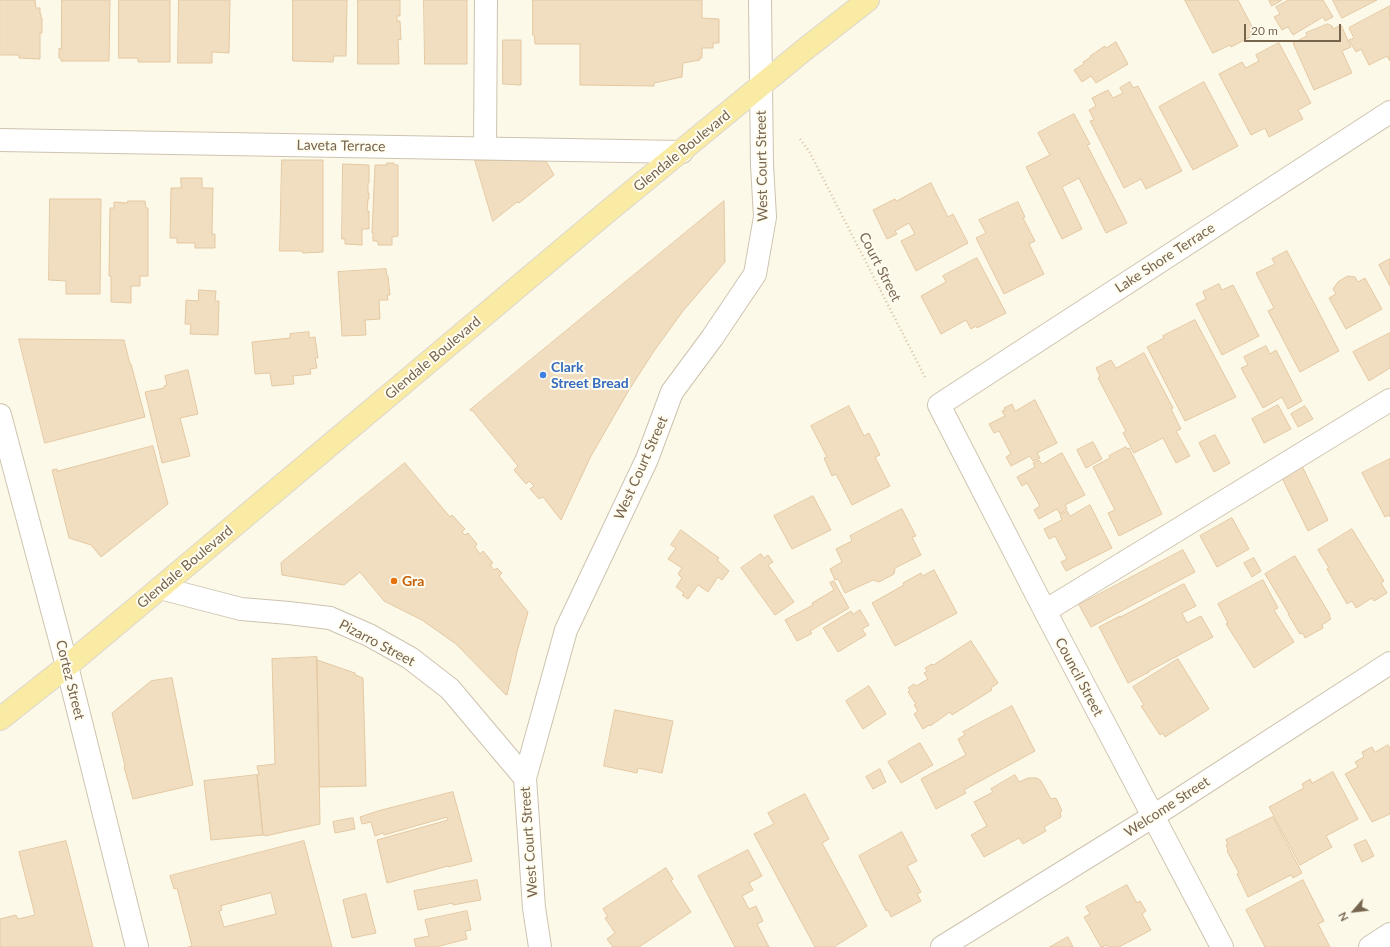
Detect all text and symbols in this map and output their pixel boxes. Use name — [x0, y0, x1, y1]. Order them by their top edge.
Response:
scale bar — [1246, 16, 1343, 42]
text: 20 m — [1251, 23, 1278, 38]
street label: Glendale Boulevard — [630, 107, 734, 195]
street label: West Court Street — [753, 110, 771, 222]
street label: Laveta Terrace — [296, 137, 386, 155]
street label: Lake Shore Terrace — [1112, 219, 1218, 297]
street label: Court Street — [855, 230, 905, 304]
street label: Glendale Boulevard — [382, 313, 484, 403]
place label: Clark Street Bread — [551, 359, 629, 392]
marker: Clark Street Bread — [538, 370, 548, 380]
street label: West Court Street — [611, 414, 671, 522]
street label: Glendale Boulevard — [134, 522, 236, 612]
place label: Gra — [402, 573, 424, 589]
marker: Gra — [389, 576, 399, 586]
street label: Pizarro Street — [336, 616, 418, 670]
street label: Council Street — [1051, 635, 1107, 719]
street label: Cortez Street — [52, 638, 88, 722]
street label: Welcome Street — [1121, 773, 1213, 841]
street label: West Court Street — [517, 786, 541, 898]
north arrow — [1334, 891, 1374, 931]
text: N — [1335, 910, 1351, 924]

